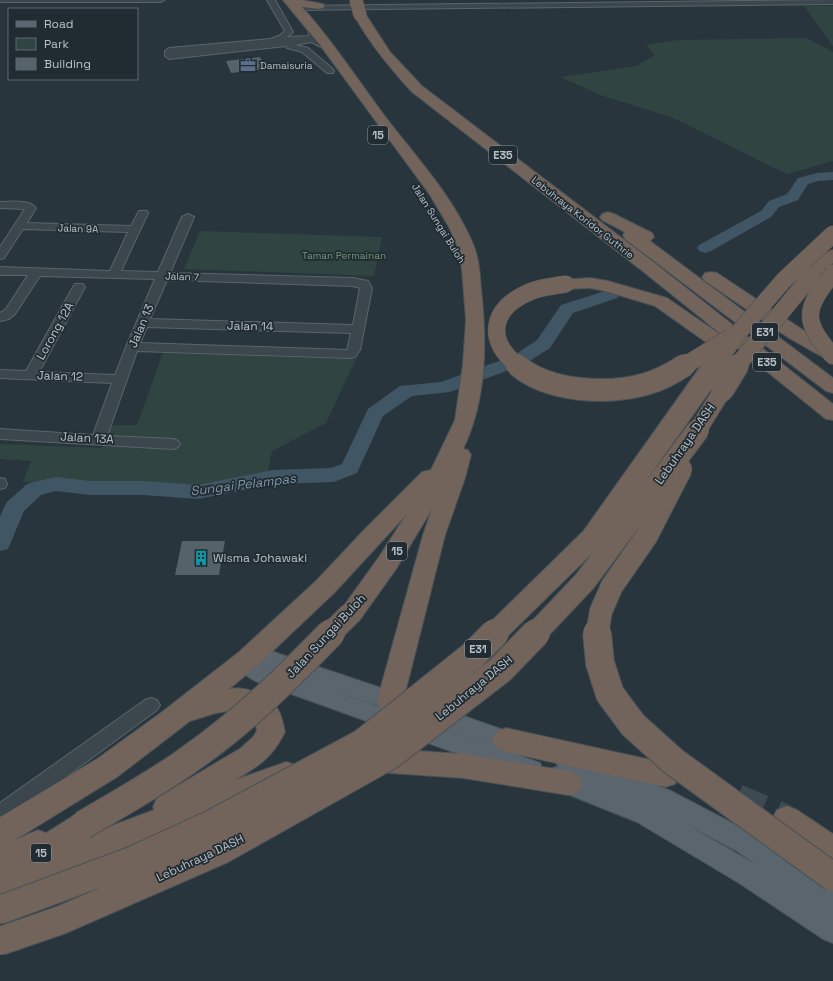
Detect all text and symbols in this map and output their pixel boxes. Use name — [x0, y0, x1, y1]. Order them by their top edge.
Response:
legend — [8, 8, 138, 80]
text: Road — [44, 16, 73, 32]
text: Park — [44, 36, 69, 52]
text: Building — [44, 56, 91, 72]
office icon: Damaisuria — [239, 56, 257, 74]
place label: Damaisuria — [260, 59, 313, 72]
road number: 15 — [368, 126, 388, 144]
road number: E35 — [489, 146, 517, 164]
street label: Lebuhraya Koridor Guthrie — [529, 173, 637, 262]
street label: Jalan Sungai Buloh — [409, 181, 468, 265]
street label: Jalan 9A — [57, 221, 99, 236]
park label: Taman Permainan — [302, 249, 386, 262]
street label: Jalan 7 — [165, 269, 200, 284]
street label: Lorong 12A — [33, 299, 78, 363]
street label: Jalan 13 — [125, 302, 157, 350]
street label: Jalan 14 — [227, 318, 274, 334]
road number: E31 — [752, 323, 778, 341]
road number: E35 — [753, 353, 781, 371]
street label: Jalan 12 — [37, 367, 83, 385]
street label: Lebuhraya DASH — [651, 400, 719, 488]
street label: Jalan 13A — [60, 429, 115, 447]
water label: Sungai Pelampas — [189, 469, 298, 499]
road number: 15 — [387, 542, 407, 560]
building icon: Wisma Johawaki — [192, 549, 210, 567]
place label: Wisma Johawaki — [213, 550, 307, 566]
street label: Jalan Sungai Buloh — [283, 590, 369, 682]
road number: E31 — [465, 640, 491, 658]
street label: Lebuhraya DASH — [432, 652, 516, 724]
street label: Lebuhraya DASH — [154, 831, 246, 885]
road number: 15 — [31, 844, 51, 862]

